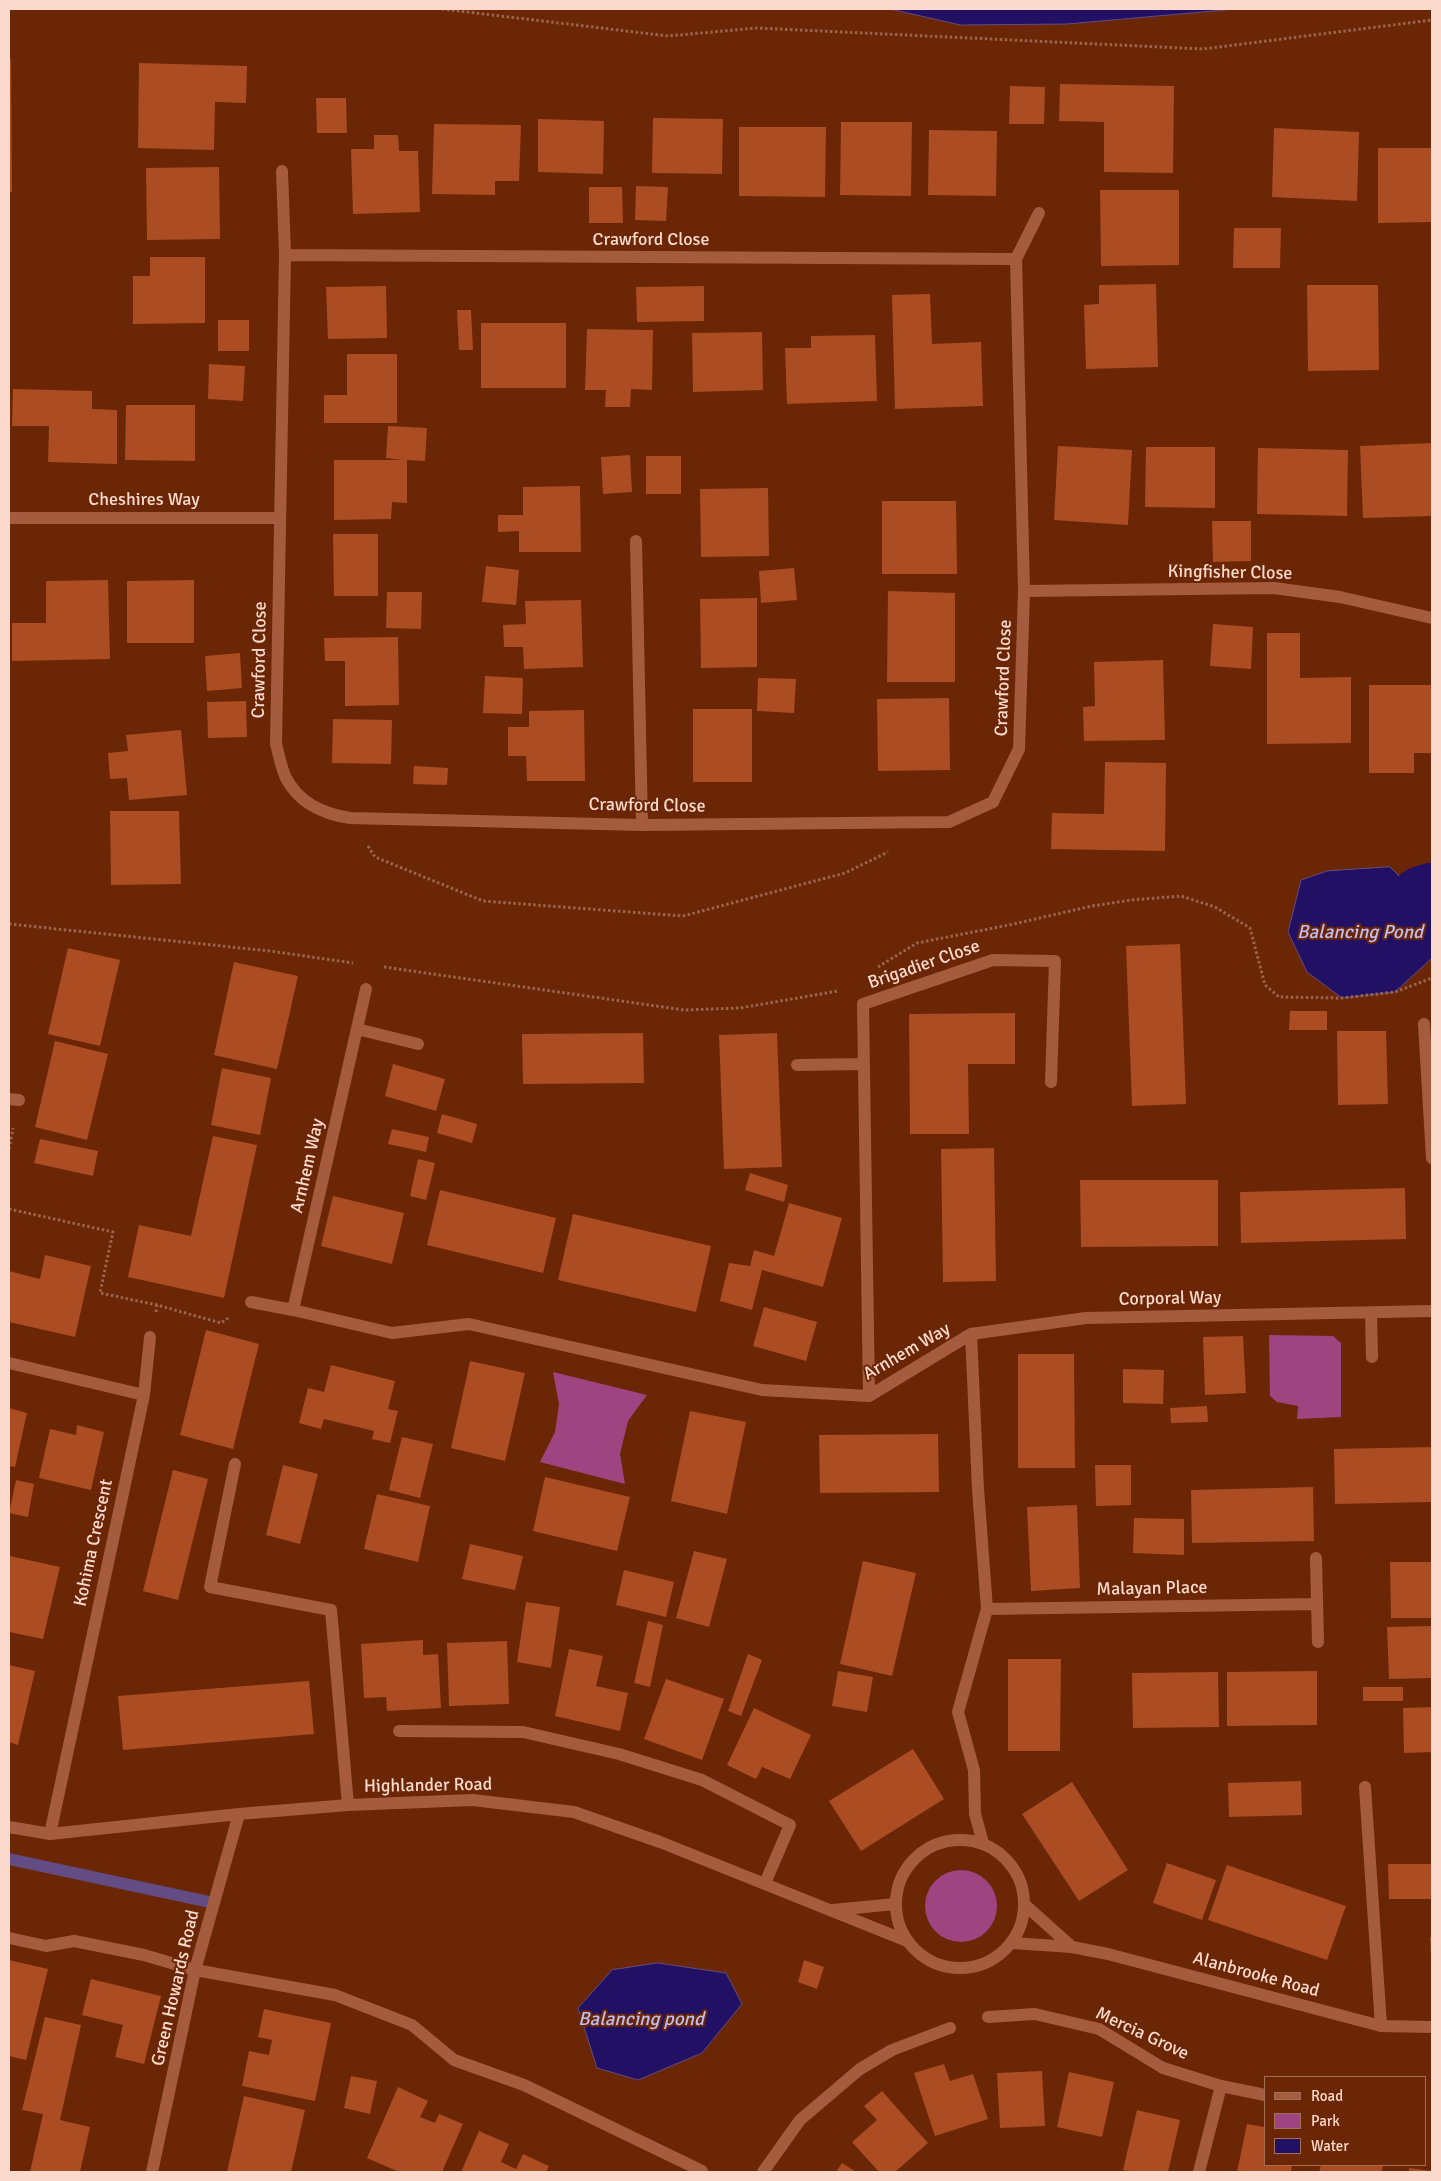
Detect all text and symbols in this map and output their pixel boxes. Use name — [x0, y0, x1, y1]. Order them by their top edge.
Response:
street label: Crawford Close — [593, 229, 709, 251]
street label: Cheshires Way — [88, 489, 200, 511]
street label: Kingfisher Close — [1167, 561, 1293, 585]
street label: Crawford Close — [248, 601, 272, 719]
street label: Crawford Close — [991, 619, 1017, 737]
street label: Crawford Close — [588, 794, 706, 818]
water label: Balancing Pond — [1297, 922, 1423, 944]
street label: Brigadier Close — [865, 936, 983, 994]
street label: Arnhem Way — [287, 1117, 329, 1215]
street label: Corporal Way — [1119, 1287, 1221, 1311]
street label: Arnhem Way — [860, 1319, 954, 1385]
street label: Kohima Crescent — [70, 1477, 118, 1609]
street label: Malayan Place — [1096, 1577, 1208, 1601]
street label: Highlander Road — [364, 1774, 492, 1798]
street label: Green Howards Road — [148, 1908, 204, 2068]
street label: Alanbrooke Road — [1191, 1948, 1321, 2002]
street label: Mercia Grove — [1092, 2003, 1192, 2065]
water label: Balancing pond — [578, 2009, 704, 2031]
legend — [1264, 2076, 1426, 2166]
text: Road — [1311, 2087, 1343, 2105]
text: Park — [1311, 2112, 1340, 2130]
text: Water — [1311, 2137, 1349, 2155]

